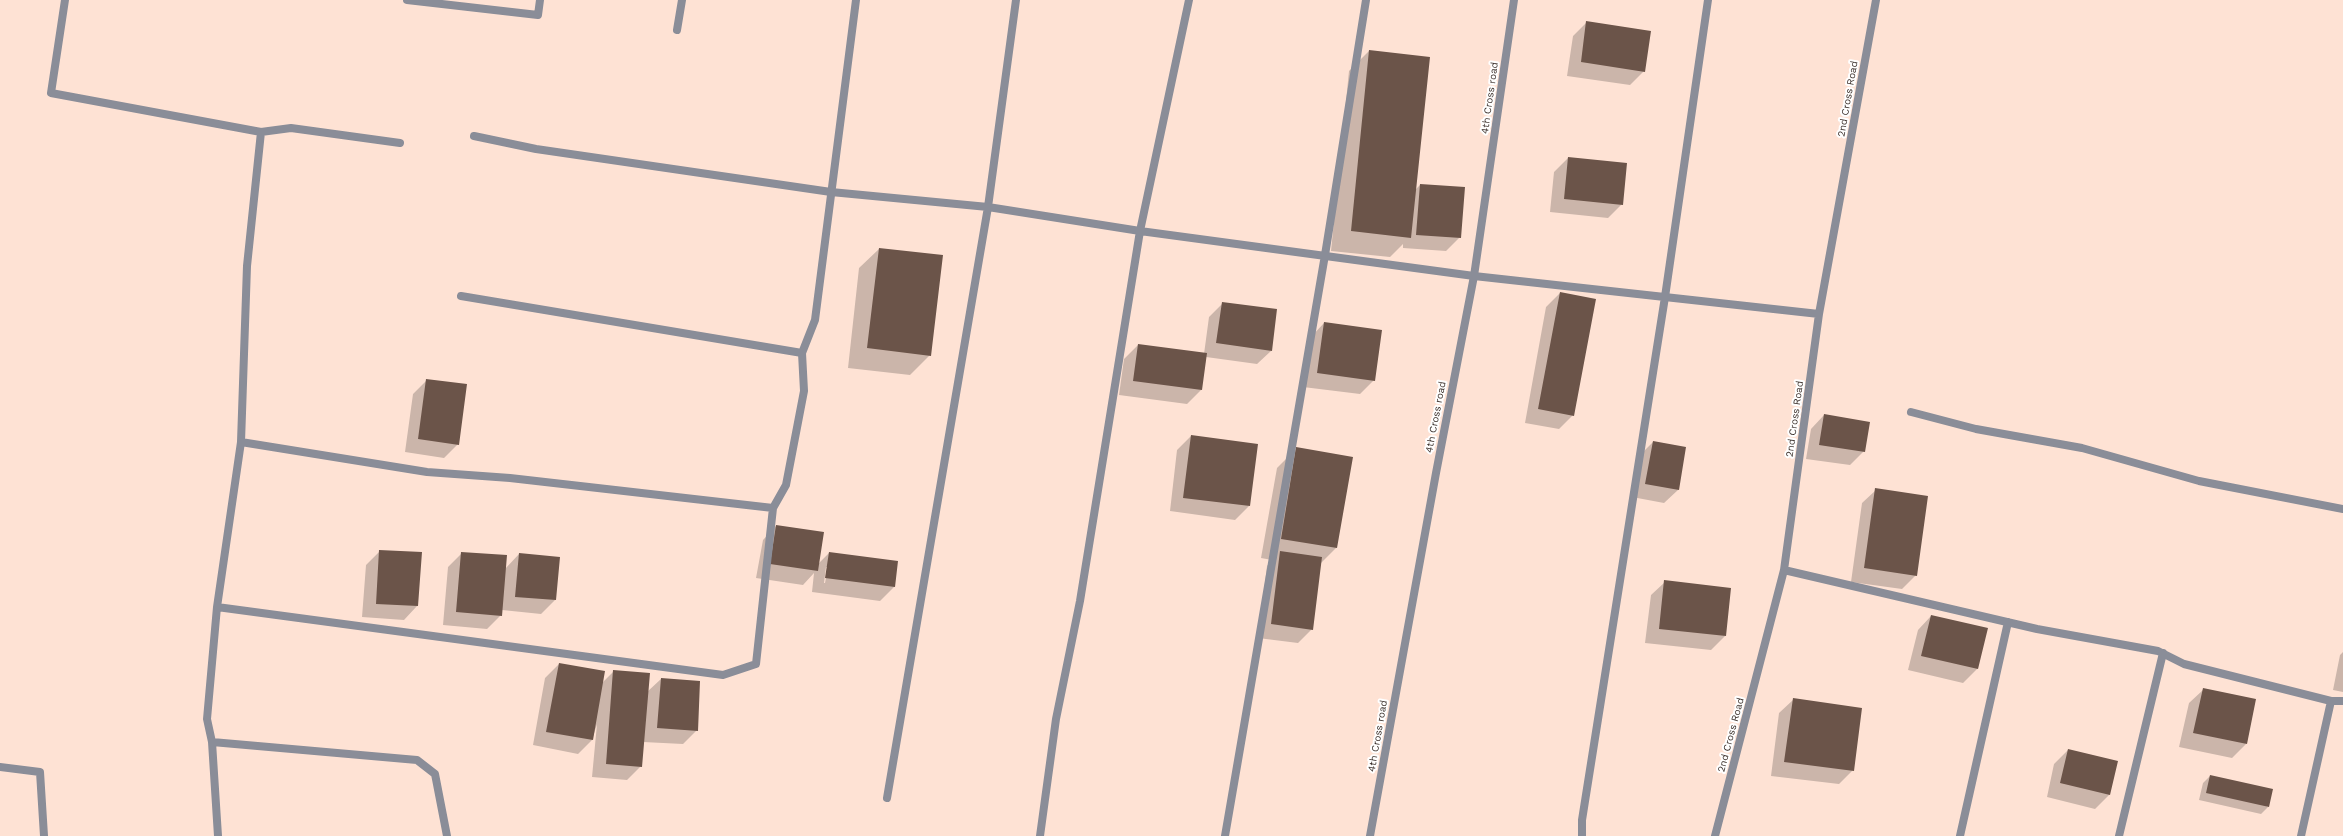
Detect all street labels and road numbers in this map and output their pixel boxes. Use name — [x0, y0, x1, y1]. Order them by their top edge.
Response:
street label: 2nd Cross Road — [1835, 60, 1861, 138]
street label: 4th Cross road — [1479, 61, 1501, 135]
street label: 4th Cross road — [1423, 380, 1449, 454]
street label: 2nd Cross Road — [1784, 380, 1806, 458]
street label: 2nd Cross Road — [1715, 696, 1747, 774]
street label: 4th Cross road — [1366, 699, 1390, 773]

